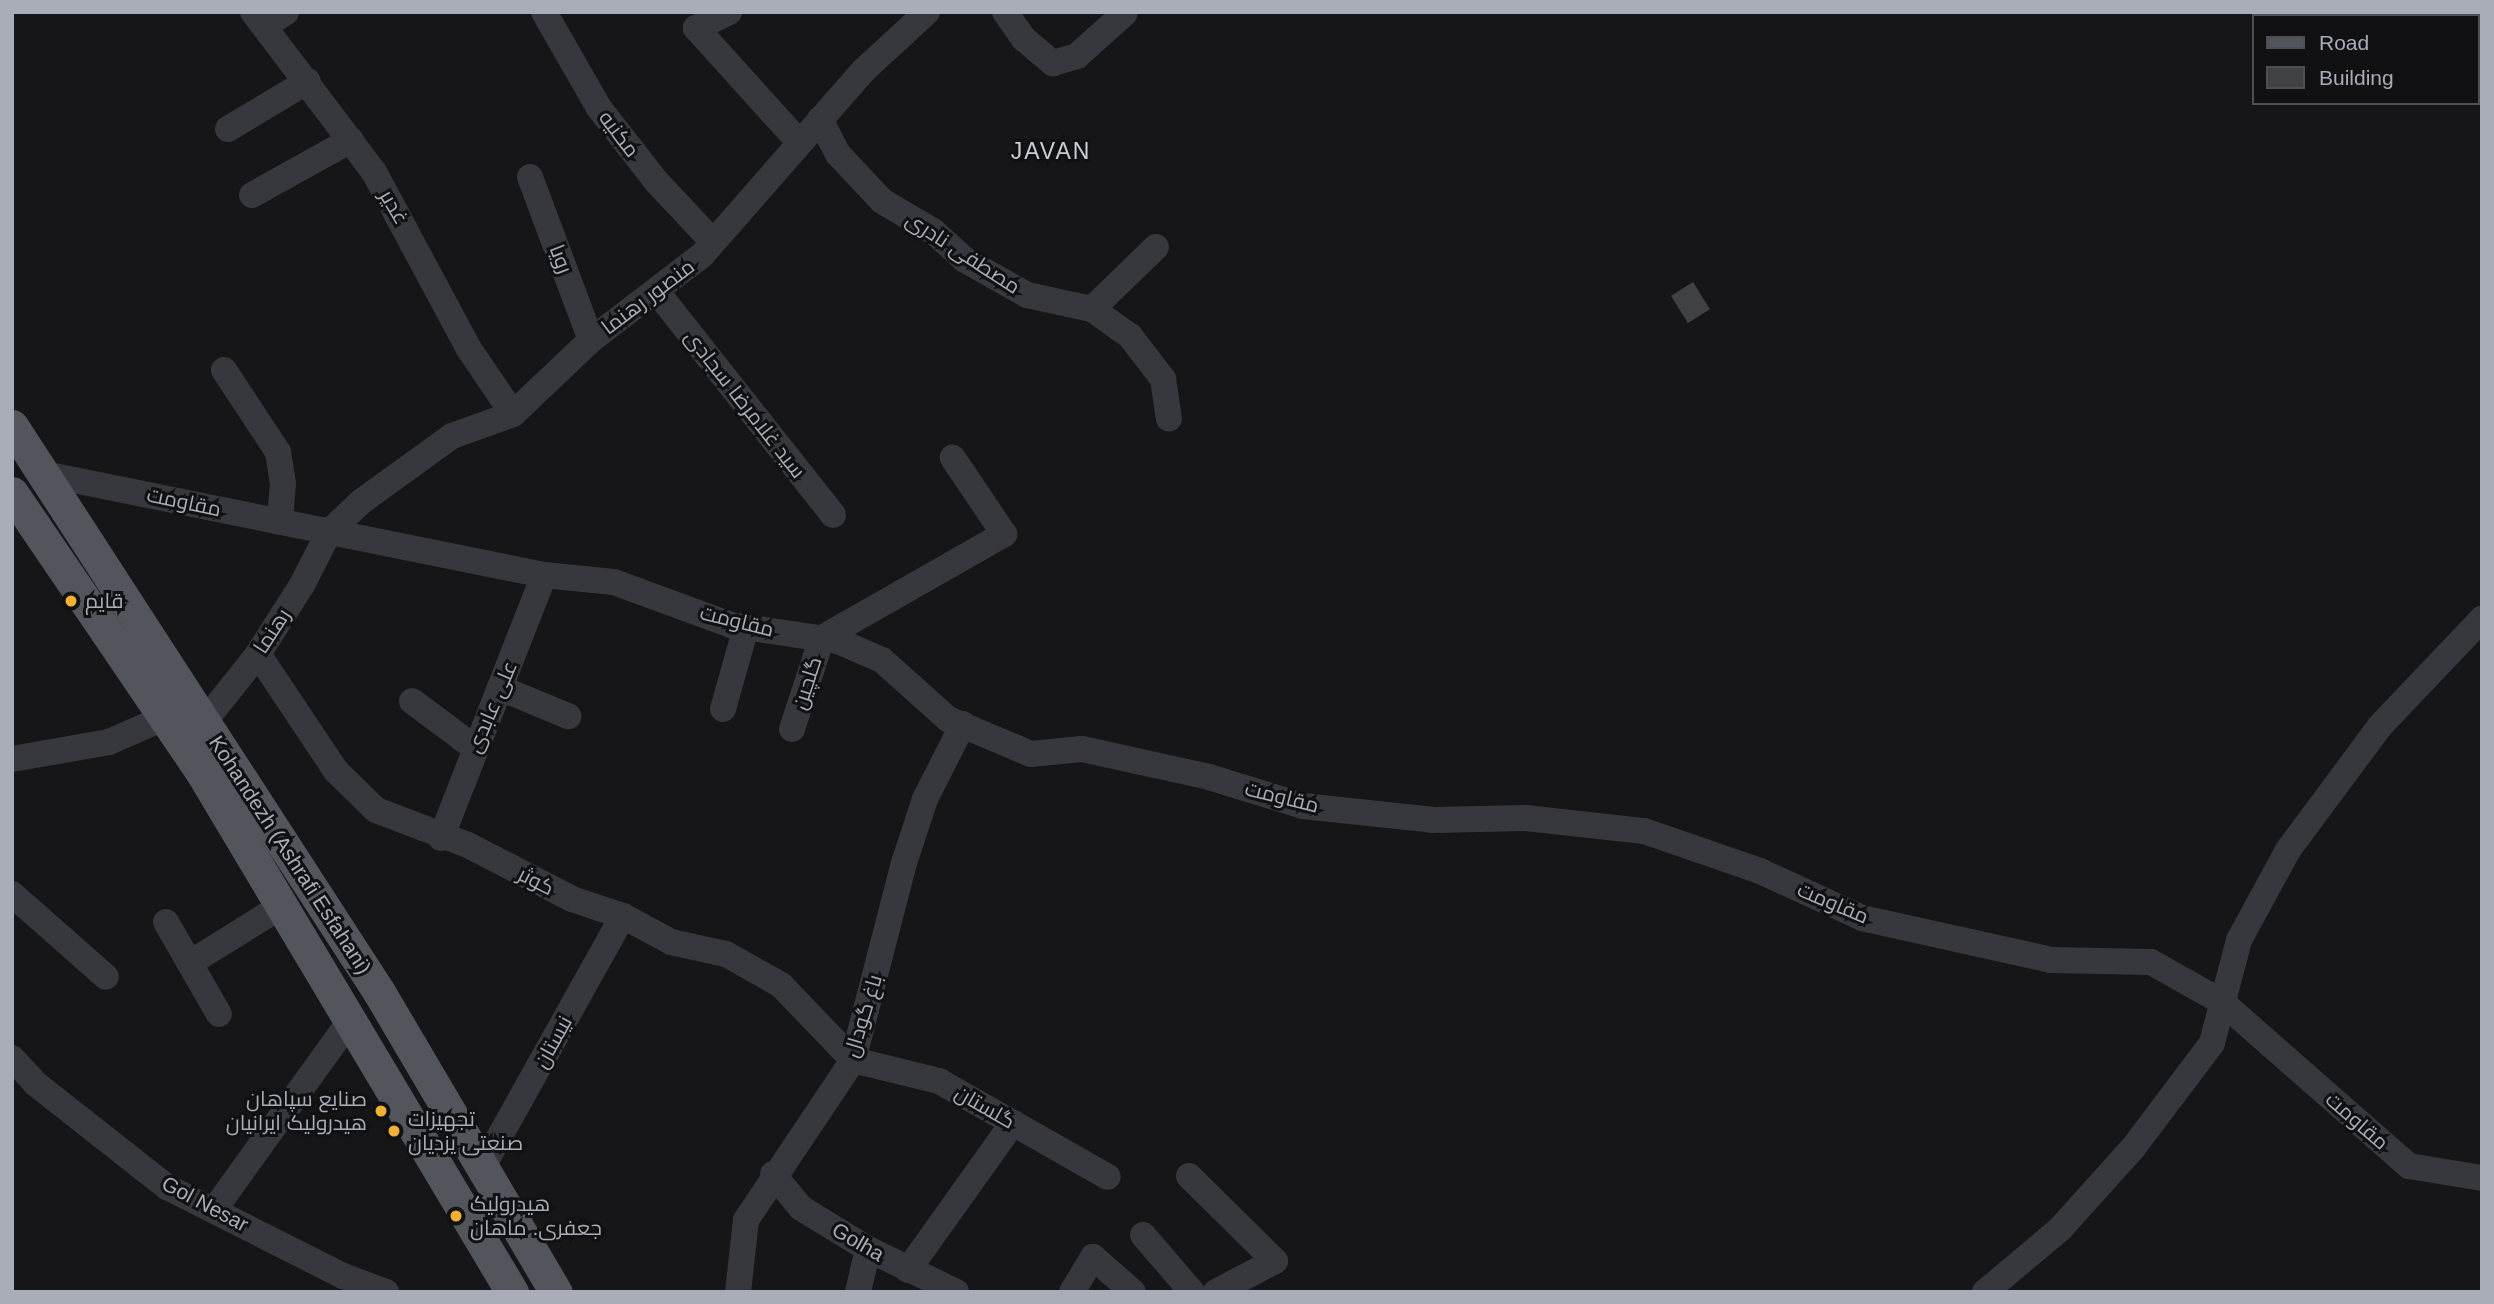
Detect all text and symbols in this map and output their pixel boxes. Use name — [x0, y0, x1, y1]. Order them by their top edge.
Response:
legend — [2252, 14, 2480, 105]
text: Road — [2319, 31, 2369, 54]
text: Building — [2319, 66, 2394, 89]
street label: مکنیه — [593, 106, 645, 162]
district label: JAVAN — [1011, 137, 1091, 165]
street label: غدیر — [374, 185, 414, 229]
street label: مصطفی نادری — [901, 207, 1025, 299]
street label: رویا — [544, 241, 578, 277]
street label: منصور رهنما — [597, 254, 699, 340]
street label: سید غلامرضا سجادی — [679, 325, 811, 483]
street label: مقاومت — [145, 482, 223, 522]
place label: قایم — [85, 588, 123, 614]
marker: قایم — [63, 593, 79, 609]
street label: مقاومت — [697, 600, 777, 642]
street label: رهنما — [248, 604, 296, 658]
street label: گلچین — [787, 653, 827, 713]
street label: علی عابدی — [461, 657, 523, 757]
street label: Kohandezh (Ashrafi Esfahani) — [203, 731, 377, 979]
street label: مقاومت — [1242, 776, 1322, 818]
street label: کوثر — [514, 861, 558, 901]
street label: مقاومت — [1793, 877, 1873, 929]
street label: باغ گودال — [838, 972, 888, 1060]
street label: نیستان — [528, 1011, 578, 1073]
street label: گلستان — [951, 1080, 1019, 1134]
place label: صنایع سپاهان هیدرولیک ایرانیان — [226, 1086, 367, 1136]
street label: مقاومت — [2320, 1087, 2394, 1155]
marker: صنایع سپاهان هیدرولیک ایرانیان — [373, 1103, 389, 1119]
place label: تجهیزات صنعتی یزدیان — [408, 1106, 523, 1156]
marker: تجهیزات صنعتی یزدیان — [386, 1123, 402, 1139]
street label: Gol Nesar — [157, 1171, 253, 1237]
place label: هیدرولیک جعفری. ماهان — [470, 1191, 602, 1241]
marker: هیدرولیک جعفری. ماهان — [448, 1208, 464, 1224]
street label: Golha — [827, 1217, 889, 1267]

